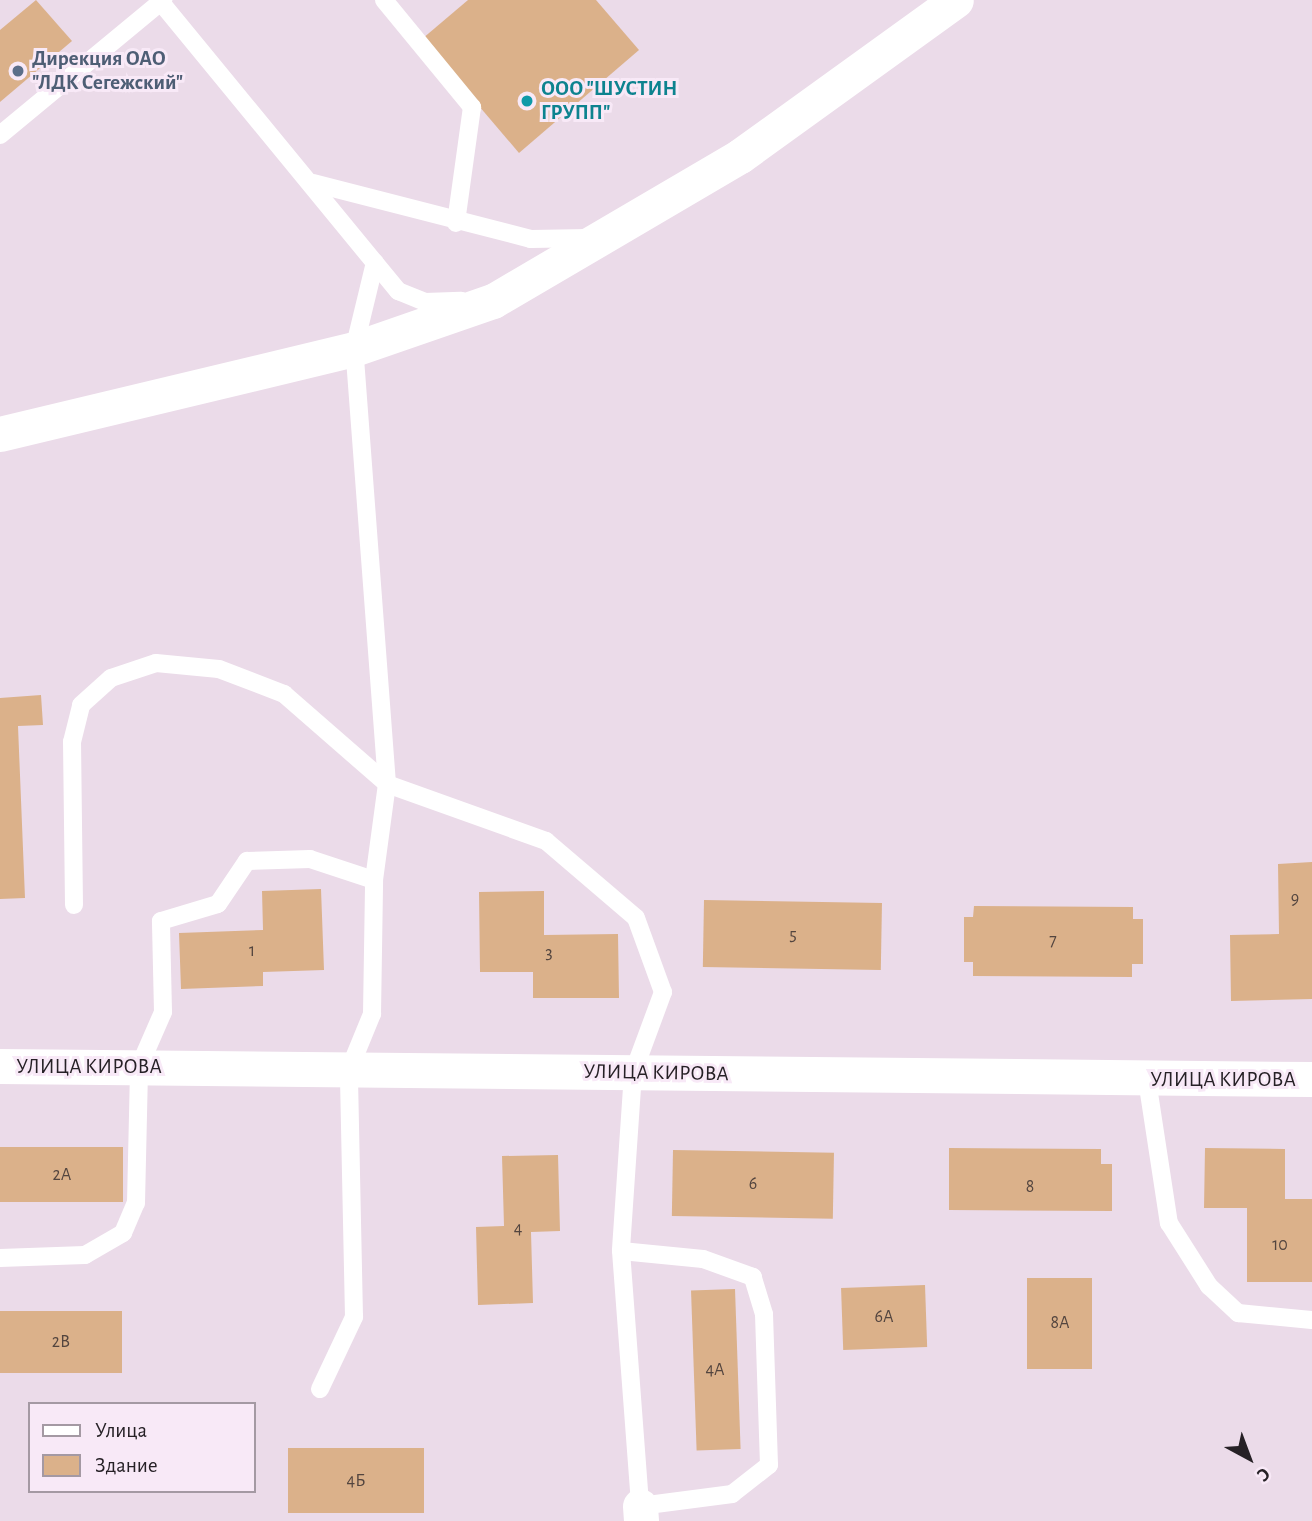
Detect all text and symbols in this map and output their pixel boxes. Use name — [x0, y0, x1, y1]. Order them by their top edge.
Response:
place label: Дирекция ОАО "ЛДК Сегежский" — [32, 46, 183, 96]
marker: Дирекция ОАО "ЛДК Сегежский" — [10, 63, 26, 79]
place label: ООО "ШУСТИН ГРУПП" — [541, 76, 677, 126]
marker: ООО "ШУСТИН ГРУПП" — [519, 93, 535, 109]
house number: 9 — [1291, 888, 1299, 910]
house number: 5 — [789, 924, 797, 946]
house number: 7 — [1049, 930, 1057, 952]
house number: 1 — [249, 940, 255, 962]
house number: 3 — [545, 942, 553, 964]
street label: УЛИЦА КИРОВА — [16, 1054, 162, 1080]
street label: УЛИЦА КИРОВА — [583, 1059, 729, 1087]
street label: УЛИЦА КИРОВА — [1150, 1067, 1296, 1093]
house number: 2А — [53, 1164, 71, 1186]
house number: 6 — [749, 1173, 757, 1195]
house number: 8 — [1026, 1176, 1034, 1198]
house number: 4 — [514, 1218, 522, 1240]
house number: 10 — [1272, 1234, 1288, 1256]
house number: 6А — [874, 1306, 894, 1328]
house number: 8А — [1050, 1312, 1070, 1334]
house number: 2В — [52, 1331, 70, 1353]
house number: 4А — [705, 1359, 725, 1381]
legend — [28, 1402, 256, 1493]
text: Улица — [95, 1420, 147, 1441]
north arrow — [1214, 1423, 1284, 1493]
text: Здание — [95, 1455, 158, 1476]
text: С — [1253, 1464, 1273, 1485]
house number: 4Б — [347, 1470, 365, 1492]

